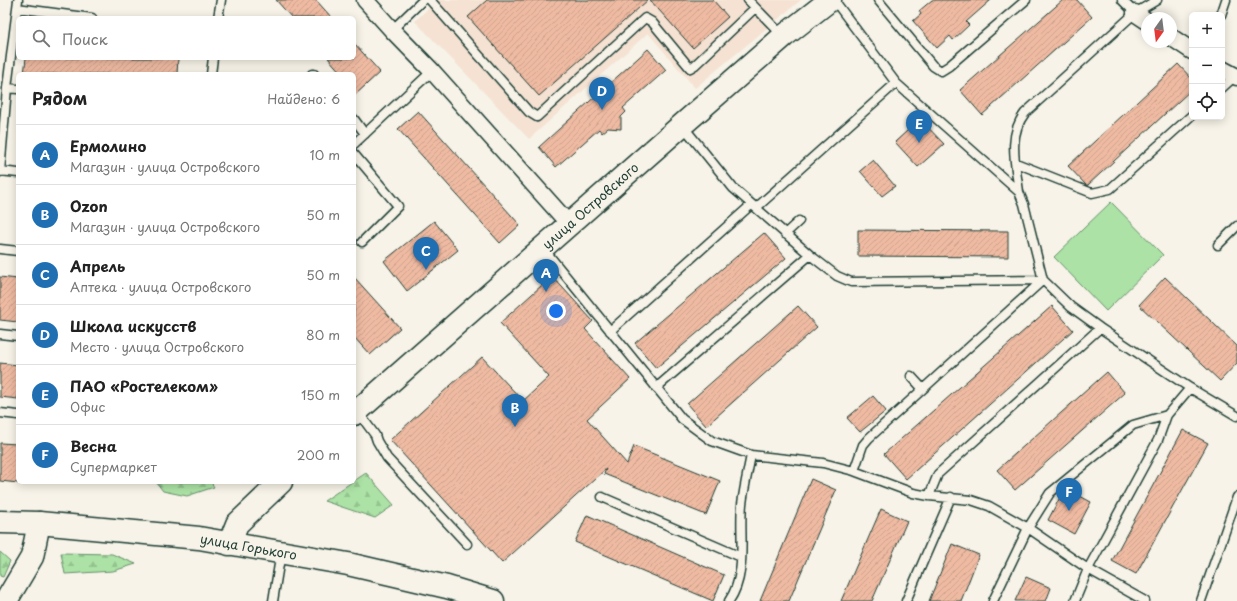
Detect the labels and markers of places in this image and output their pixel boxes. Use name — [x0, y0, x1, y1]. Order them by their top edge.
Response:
pin: D — [589, 77, 615, 110]
pin: E — [906, 110, 932, 143]
pin: C — [413, 237, 439, 270]
pin: A — [533, 259, 559, 292]
pin: B — [502, 394, 528, 427]
pin: F — [1056, 478, 1082, 511]

